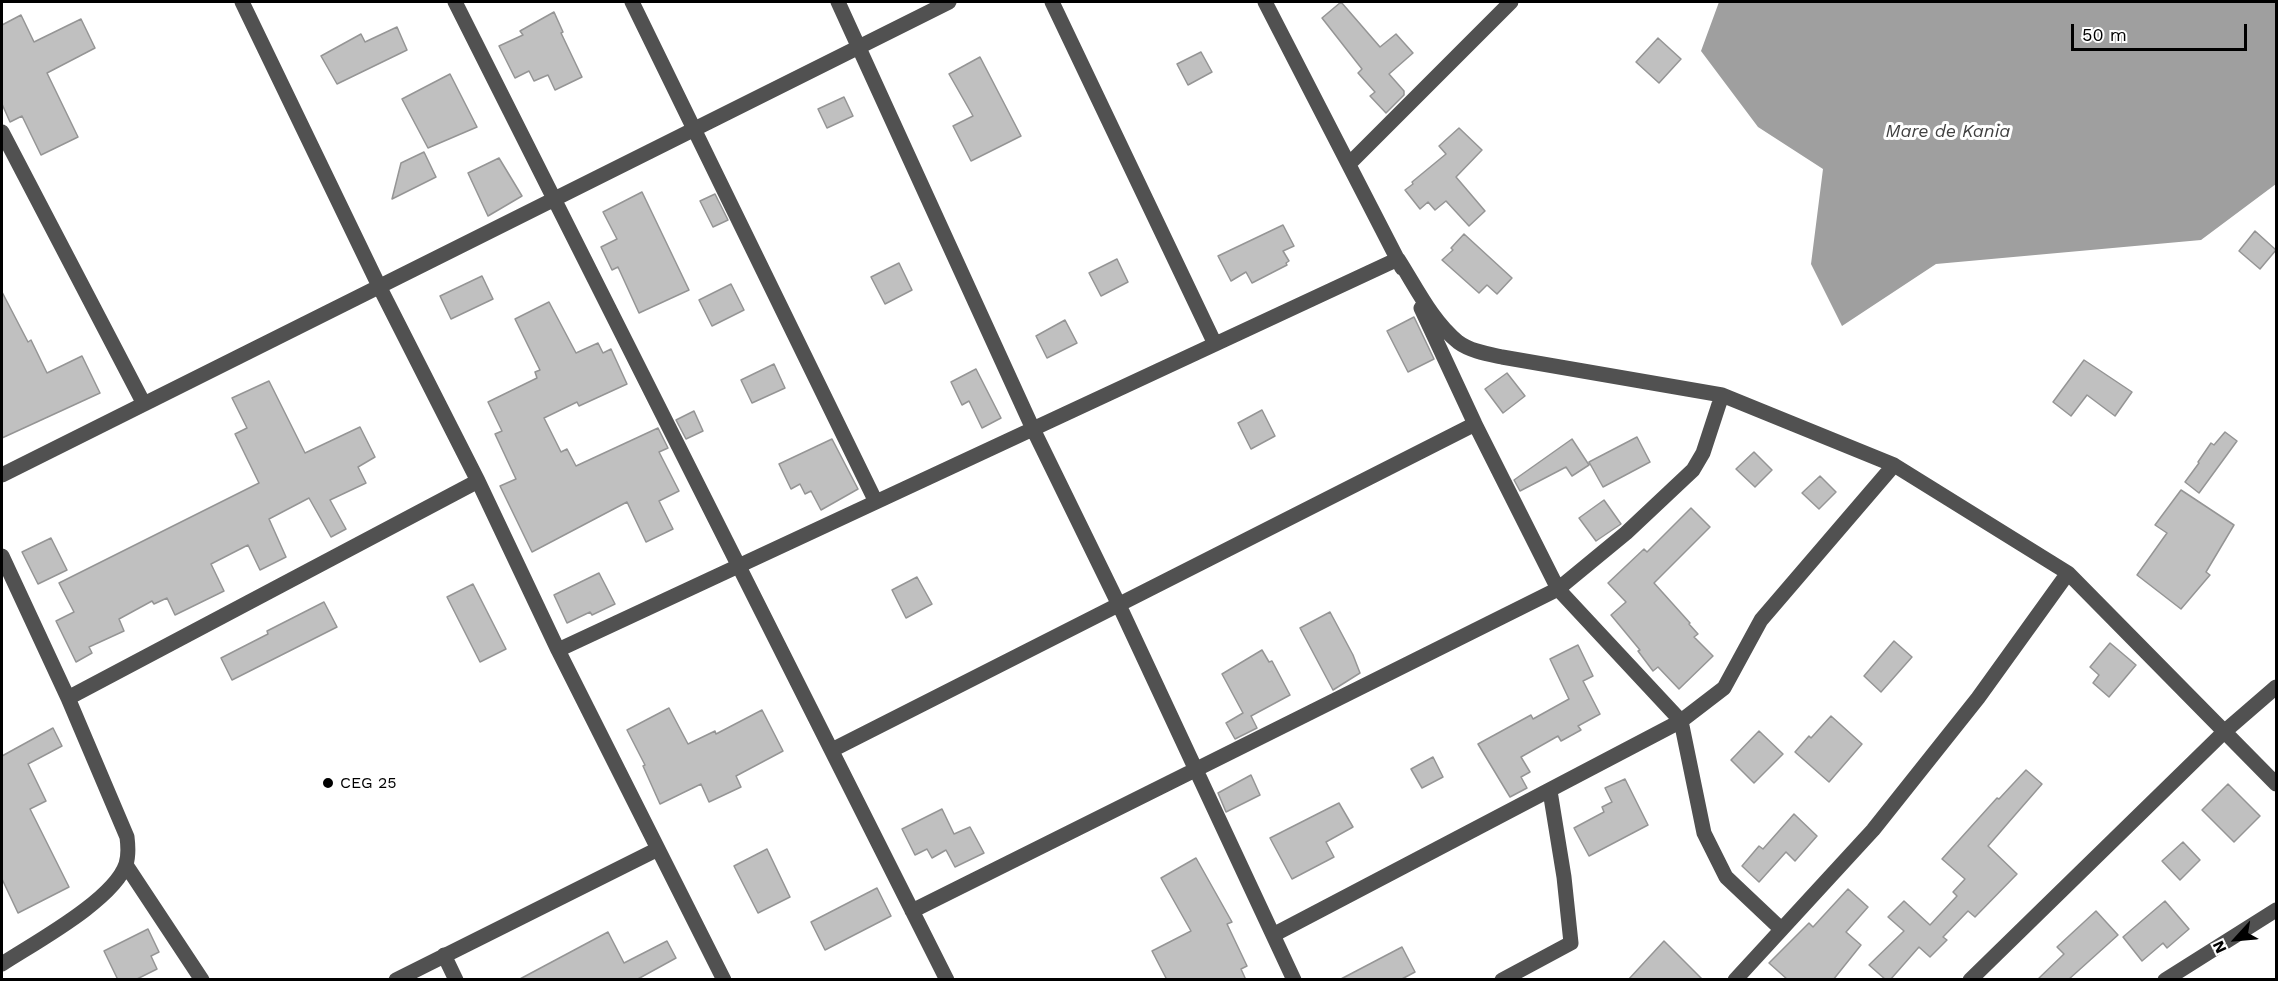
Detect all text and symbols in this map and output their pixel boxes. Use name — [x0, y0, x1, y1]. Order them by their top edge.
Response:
scale bar — [2074, 12, 2250, 50]
text: 50 m — [2082, 24, 2127, 45]
water label: Mare de Kania — [1886, 121, 2010, 143]
place label: CEG 25 — [340, 773, 397, 793]
marker: CEG 25 — [321, 776, 335, 790]
north arrow — [2206, 909, 2266, 969]
text: N — [2208, 938, 2231, 957]

